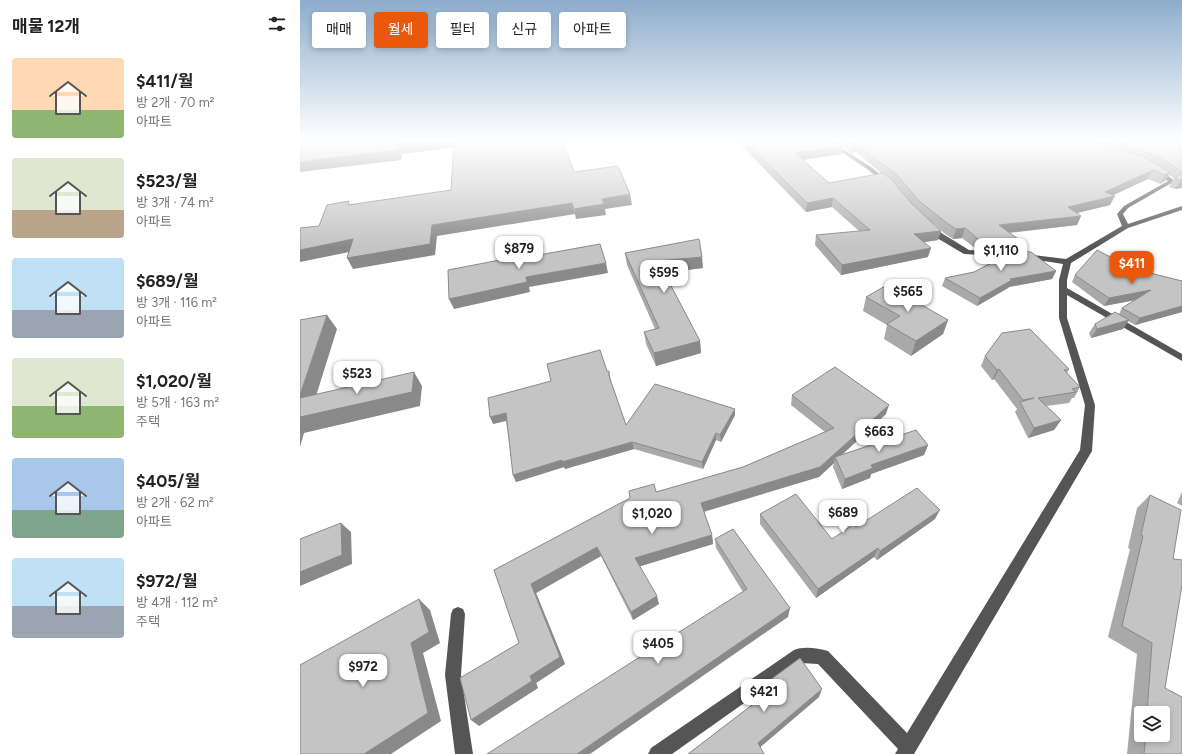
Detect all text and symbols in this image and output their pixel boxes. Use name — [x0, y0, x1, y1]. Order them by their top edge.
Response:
chip: 매매 — [312, 12, 366, 48]
chip: 월세 — [374, 12, 428, 48]
chip: 필터 — [436, 12, 489, 48]
chip: 신규 — [497, 12, 551, 48]
chip: 아파트 — [559, 12, 626, 48]
icon: filters — [266, 13, 288, 35]
text: 매물 12개 — [12, 16, 80, 36]
text: $411/월 — [136, 71, 194, 91]
icon: home — [44, 74, 92, 122]
text: 방 2개 · 70 m² — [136, 95, 214, 110]
text: 아파트 — [136, 114, 172, 129]
text: $523/월 — [136, 171, 198, 191]
icon: home — [44, 174, 92, 222]
text: 방 3개 · 74 m² — [136, 195, 214, 210]
text: 아파트 — [136, 214, 172, 229]
pin: $879 — [495, 236, 543, 270]
pin: $1,110 — [968, 238, 1034, 272]
text: $879 — [504, 241, 534, 256]
text: $1,110 — [983, 243, 1019, 258]
pin: $411 — [1108, 251, 1156, 285]
text: $411 — [1119, 256, 1145, 271]
pin: $595 — [640, 260, 688, 294]
text: $595 — [649, 265, 679, 280]
text: $689/월 — [136, 271, 199, 291]
icon: home — [44, 274, 92, 322]
pin: $565 — [884, 279, 932, 313]
text: $565 — [893, 284, 923, 299]
text: 방 3개 · 116 m² — [136, 295, 217, 310]
text: 아파트 — [136, 314, 172, 329]
pin: $523 — [333, 361, 381, 395]
text: $523 — [342, 366, 372, 381]
text: $1,020/월 — [136, 371, 212, 391]
icon: home — [44, 374, 92, 422]
text: 방 5개 · 163 m² — [136, 395, 219, 410]
text: 주택 — [136, 414, 160, 429]
pin: $663 — [855, 419, 903, 453]
text: $663 — [864, 424, 894, 439]
text: $405/월 — [136, 471, 200, 491]
icon: home — [44, 474, 92, 522]
text: 방 2개 · 62 m² — [136, 495, 214, 510]
pin: $689 — [819, 500, 867, 534]
pin: $1,020 — [619, 501, 685, 535]
text: $689 — [828, 505, 858, 520]
text: $1,020 — [632, 506, 672, 521]
text: 아파트 — [136, 514, 172, 529]
text: $972/월 — [136, 571, 198, 591]
icon: home — [44, 574, 92, 622]
text: 방 4개 · 112 m² — [136, 595, 218, 610]
text: 주택 — [136, 614, 160, 629]
pin: $405 — [634, 631, 682, 665]
text: $405 — [642, 636, 674, 651]
pin: $972 — [339, 654, 387, 688]
text: $972 — [348, 659, 378, 674]
pin: $421 — [740, 679, 788, 713]
text: $421 — [750, 684, 778, 699]
map controls — [1134, 706, 1170, 742]
button: layers — [1134, 706, 1170, 742]

